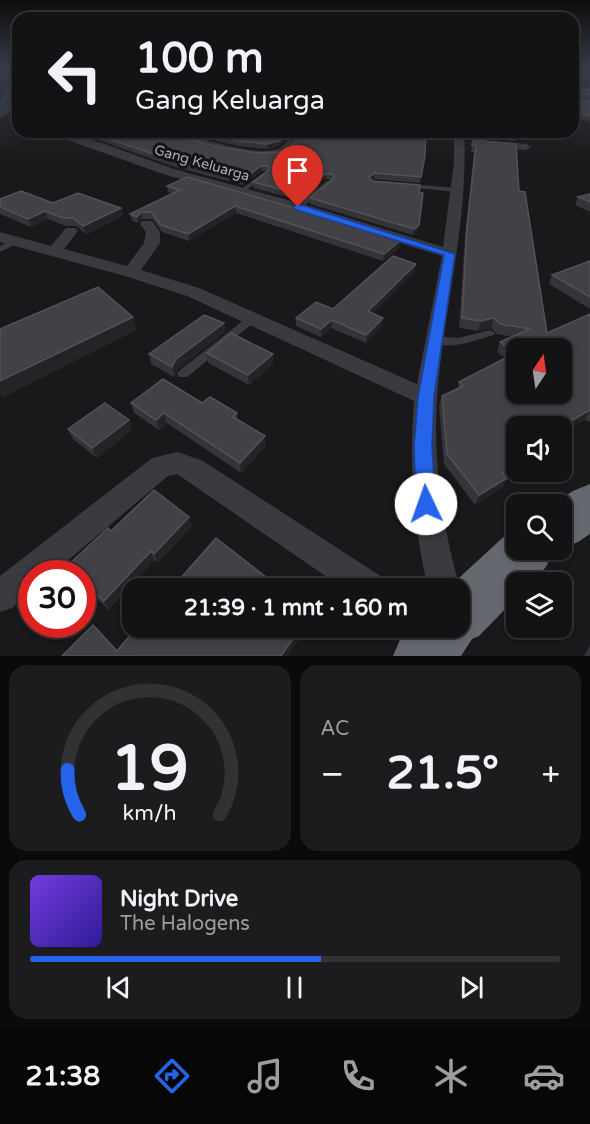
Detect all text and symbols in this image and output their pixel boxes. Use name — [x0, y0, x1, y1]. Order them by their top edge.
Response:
text: 100 m — [135, 33, 264, 84]
icon: left — [36, 36, 114, 114]
text: Gang Keluarga — [135, 84, 325, 117]
street label: Gang Keluarga — [152, 141, 252, 185]
pin — [272, 145, 323, 207]
icon: arrive — [281, 154, 314, 187]
north arrow — [506, 338, 572, 404]
map controls — [506, 338, 572, 638]
button: sound — [506, 416, 572, 482]
position arrow — [394, 472, 458, 536]
button: search — [506, 494, 572, 560]
speed limit sign: 30 — [18, 560, 96, 638]
button: layers — [506, 572, 572, 638]
text: 21:39 · 1 mnt · 160 m — [184, 595, 408, 621]
text: AC — [321, 717, 349, 741]
text: 19 — [111, 732, 189, 807]
text: 21.5° — [386, 747, 499, 801]
text: − — [321, 755, 344, 794]
text: + — [541, 755, 560, 794]
text: km/h — [123, 800, 177, 826]
text: Night Drive — [120, 886, 238, 912]
text: The Halogens — [120, 912, 250, 936]
icon: previous — [102, 971, 135, 1004]
icon: pause — [278, 971, 311, 1004]
icon: next — [455, 971, 488, 1004]
icon: directions — [151, 1055, 193, 1097]
icon: music — [244, 1055, 286, 1097]
icon: phone — [337, 1055, 379, 1097]
icon: climate — [430, 1055, 472, 1097]
icon: car — [523, 1055, 565, 1097]
text: 21:38 — [25, 1060, 100, 1093]

